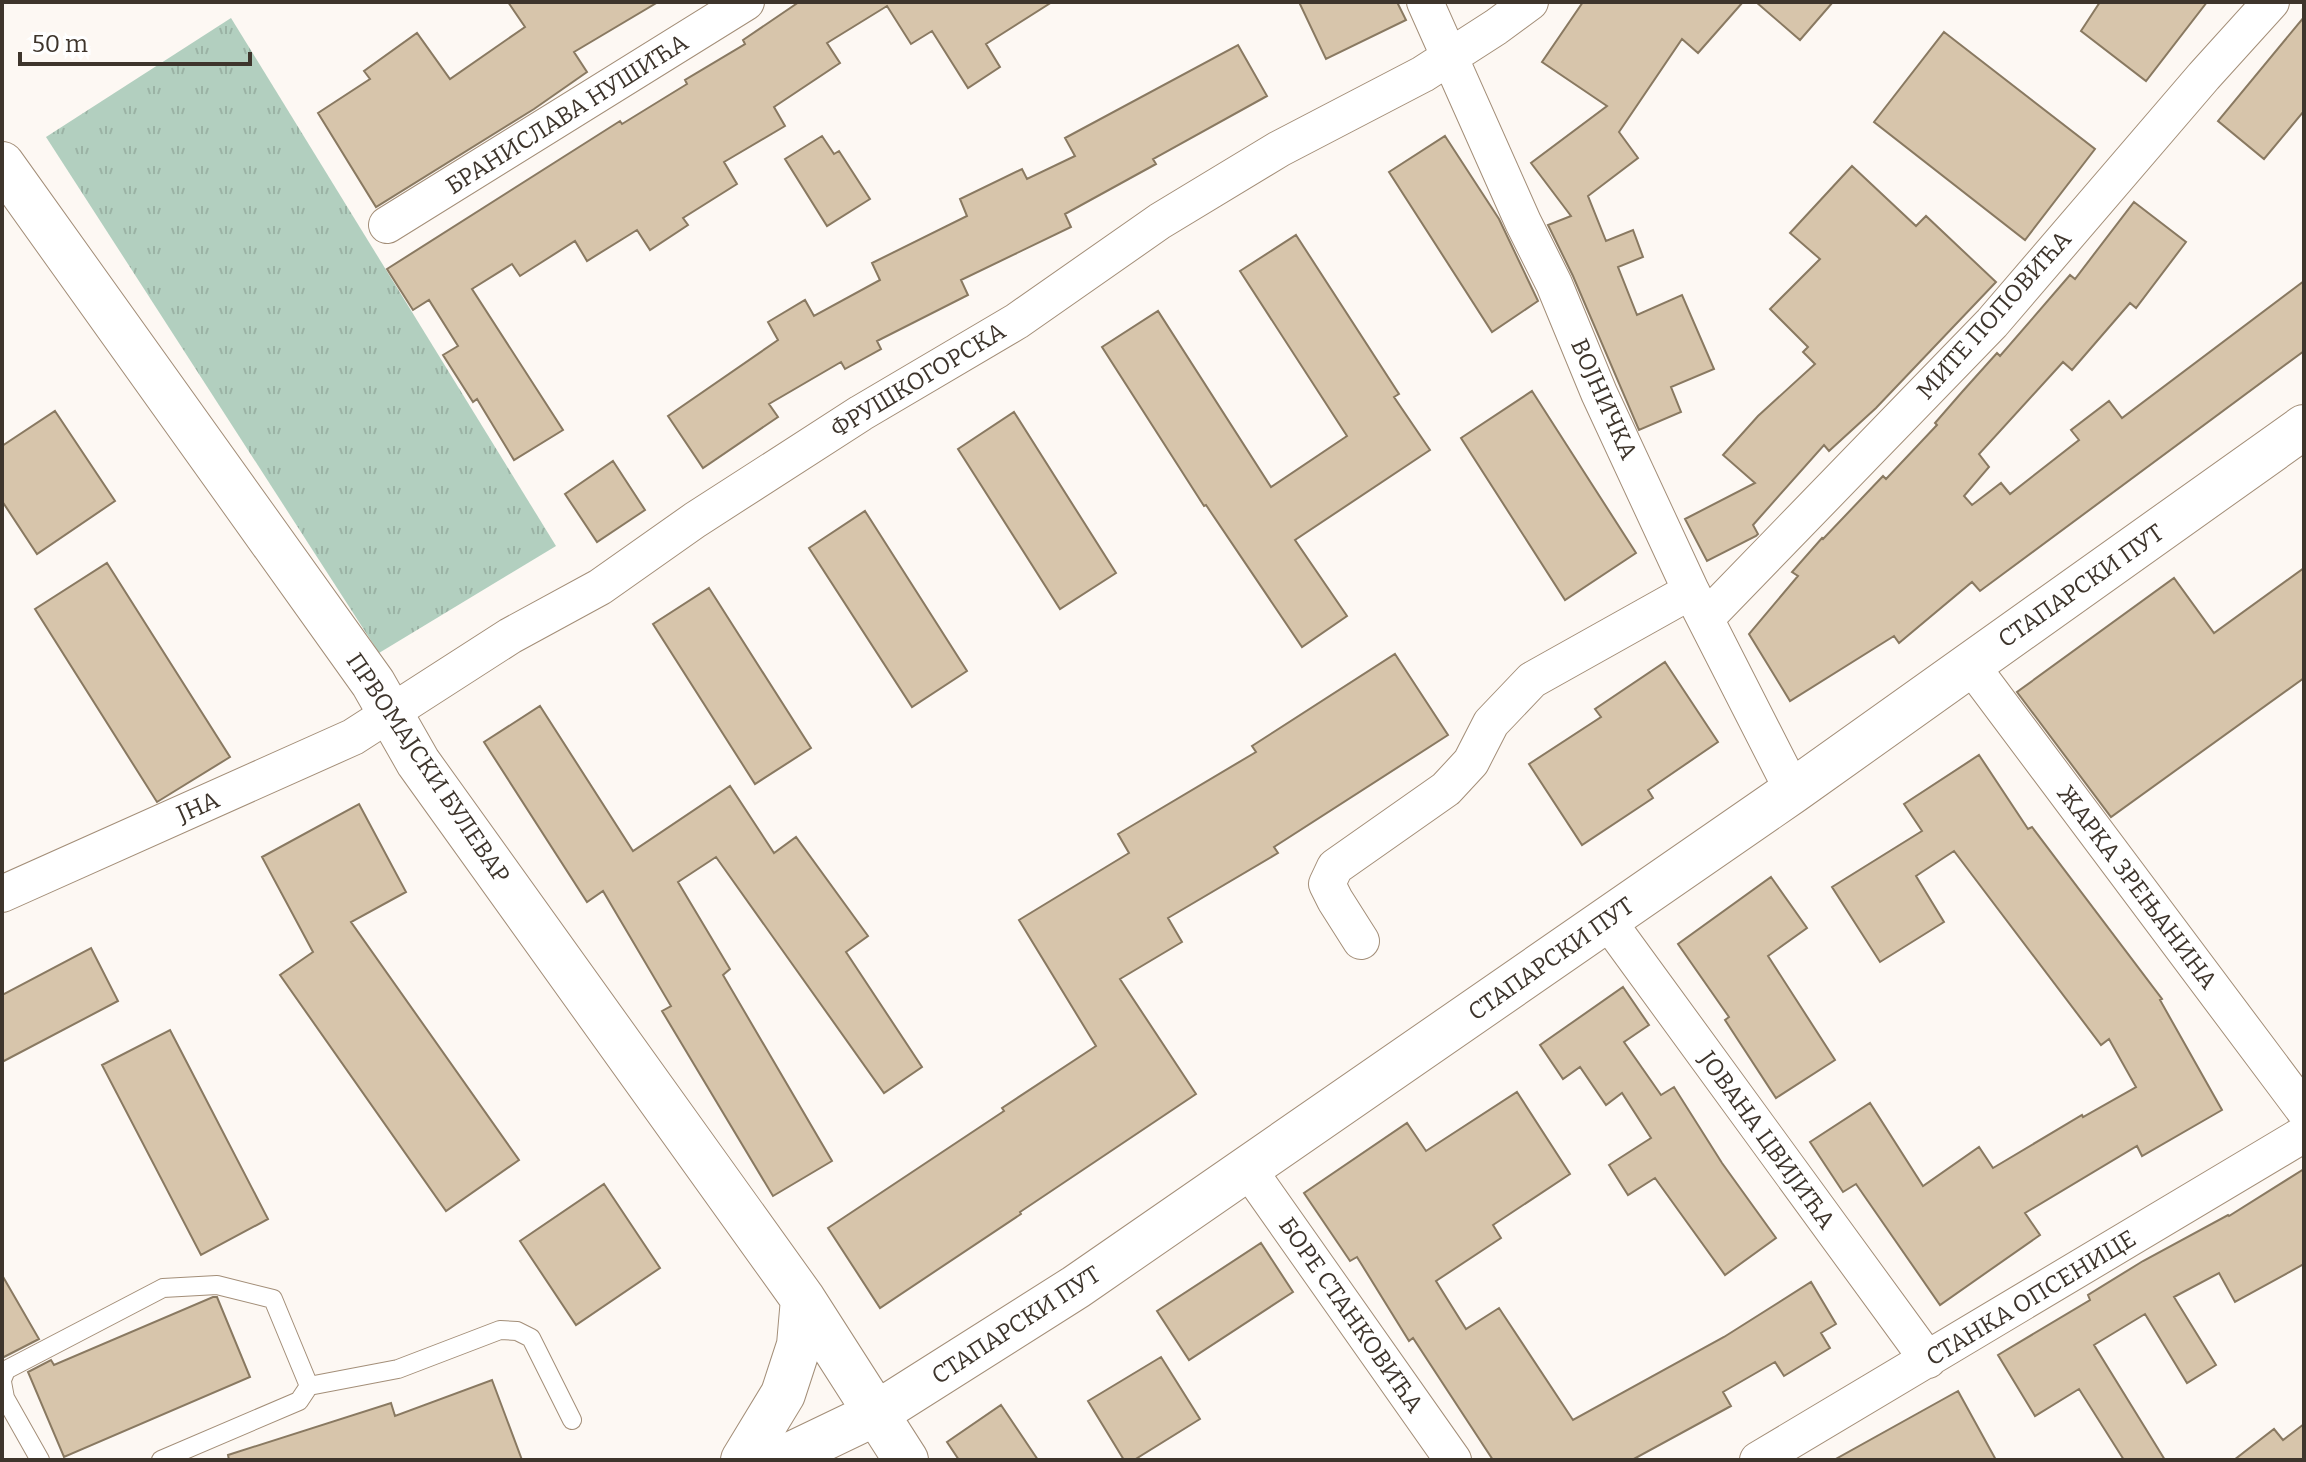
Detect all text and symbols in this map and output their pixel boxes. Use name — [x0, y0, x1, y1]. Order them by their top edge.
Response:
scale bar — [20, 16, 250, 66]
street label: БРАНИСЛАВА НУШИЋА — [441, 28, 693, 200]
text: 50 m — [32, 30, 88, 58]
street label: МИТЕ ПОПОВИЋА — [1911, 225, 2077, 405]
street label: ФРУШКОГОРСКА — [825, 317, 1011, 443]
street label: ВОЈНИЧКА — [1565, 334, 1643, 464]
street label: СТАПАРСКИ ПУТ — [1993, 519, 2169, 653]
street label: ПРВОМАЈСКИ БУЛЕВАР — [341, 648, 515, 888]
street label: ЖАРКА ЗРЕЊАНИНА — [2051, 779, 2223, 995]
street label: ЈНА — [172, 785, 223, 829]
street label: СТАПАРСКИ ПУТ — [1463, 892, 1639, 1026]
street label: ЈОВАНА ЦВИЈИЋА — [1693, 1045, 1841, 1234]
street label: БОРЕ СТАНКОВИЋА — [1273, 1212, 1429, 1418]
street label: СТАНКА ОПСЕНИЦЕ — [1921, 1224, 2141, 1372]
street label: СТАПАРСКИ ПУТ — [926, 1260, 1106, 1390]

